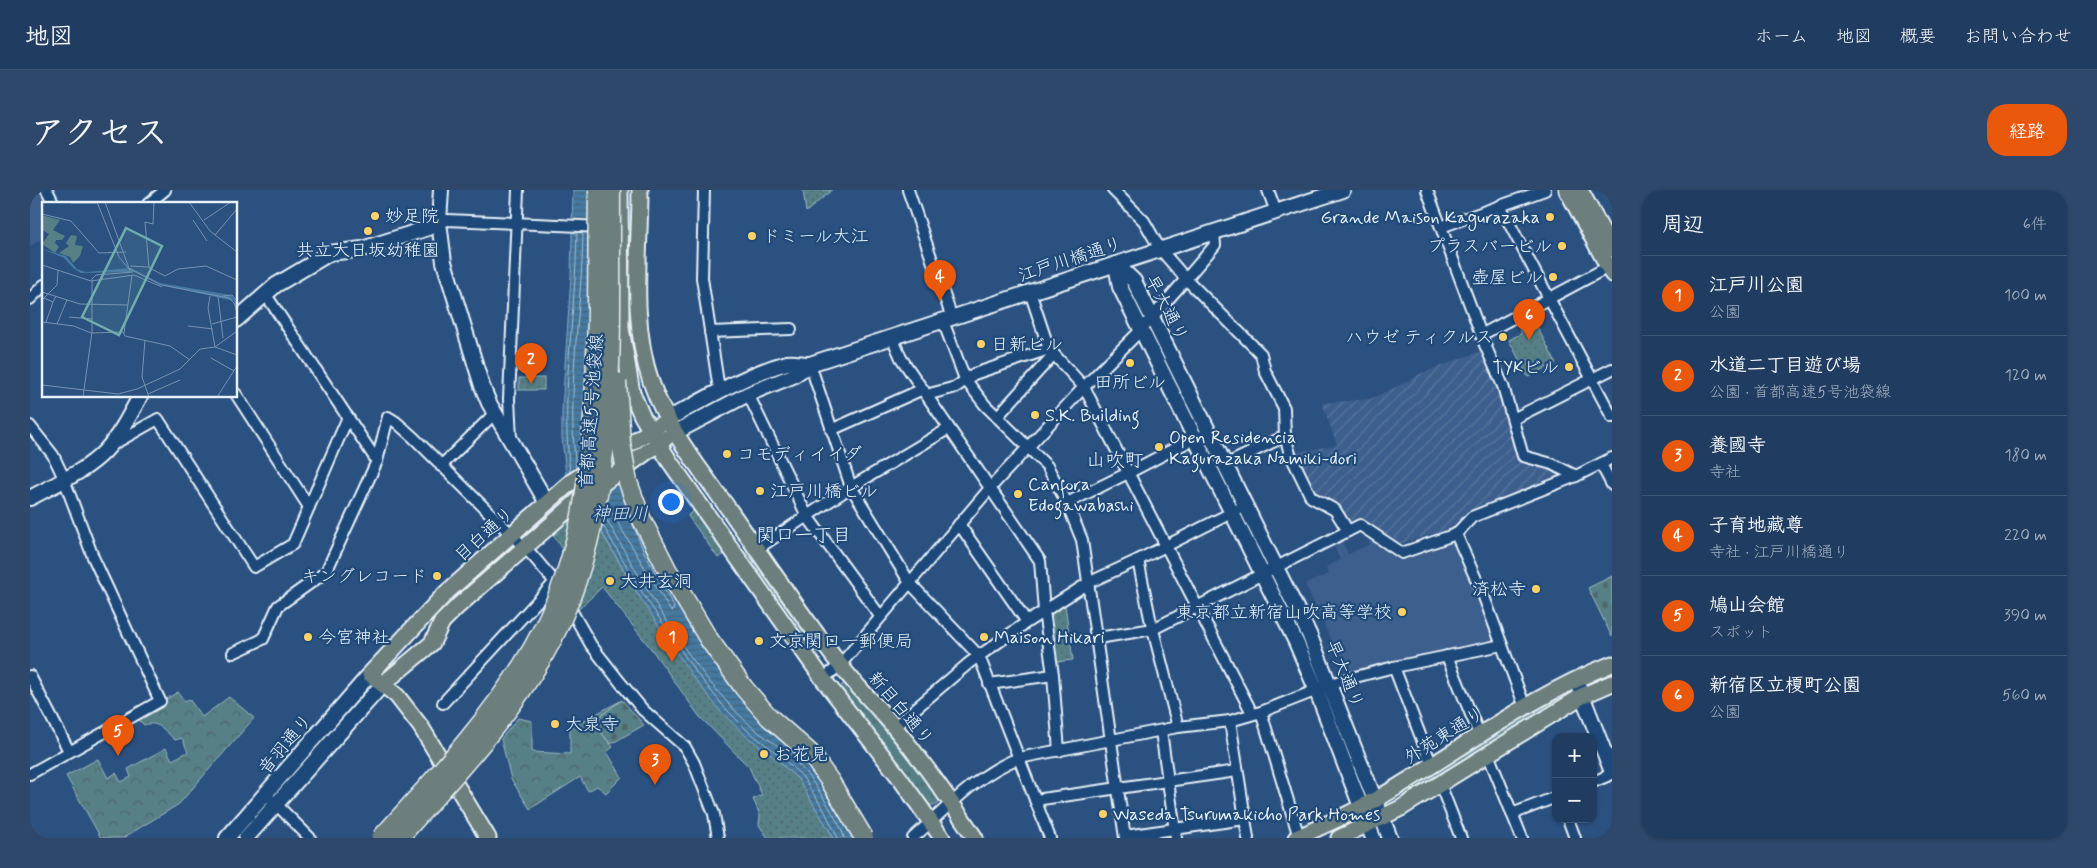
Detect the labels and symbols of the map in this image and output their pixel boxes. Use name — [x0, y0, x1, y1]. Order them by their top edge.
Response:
inset map — [42, 202, 238, 398]
place label: 妙足院 — [385, 205, 439, 229]
place label: Grande Maison Kagurazaka — [1320, 206, 1540, 231]
marker: 妙足院 — [369, 210, 381, 222]
marker: Grande Maison Kagurazaka — [1544, 211, 1556, 223]
marker: 共立大日坂幼稚園 — [362, 225, 374, 237]
place label: ドミール大江 — [762, 225, 869, 249]
marker: ドミール大江 — [746, 230, 758, 242]
street label: 江戸川橋通り — [1015, 232, 1125, 288]
place label: プラスバービル — [1427, 235, 1552, 259]
place label: 共立大日坂幼稚園 — [296, 239, 440, 263]
marker: プラスバービル — [1556, 240, 1568, 252]
pin: 4 — [924, 260, 956, 301]
place label: 壺屋ビル — [1471, 266, 1543, 290]
street label: 早大通り — [1139, 271, 1193, 346]
marker: 壺屋ビル — [1547, 271, 1559, 283]
pin: 6 — [1513, 299, 1545, 340]
place label: ハウゼ ティクルス — [1345, 326, 1493, 350]
marker: ハウゼ ティクルス — [1497, 331, 1509, 343]
street label: 首都高速5号池袋線 — [575, 333, 609, 489]
place label: 日新ビル — [991, 333, 1063, 357]
marker: 日新ビル — [975, 338, 987, 350]
pin: 2 — [515, 343, 547, 384]
place label: TYKビル — [1493, 356, 1559, 380]
marker: 田所ビル — [1124, 357, 1136, 369]
marker: TYKビル — [1563, 361, 1575, 373]
place label: 田所ビル — [1094, 371, 1166, 395]
place label: S.K. Building — [1045, 404, 1140, 430]
marker: S.K. Building — [1029, 409, 1041, 421]
place label: Open Residencia Kagurazaka Namiki-dori — [1169, 426, 1357, 473]
marker: Open Residencia Kagurazaka Namiki-dori — [1153, 441, 1165, 453]
place label: コモディイイダ — [737, 443, 862, 467]
marker: コモディイイダ — [721, 448, 733, 460]
district label: 山吹町 — [1086, 448, 1144, 473]
place label: Canfora Edogawabashi — [1028, 473, 1134, 520]
place label: 江戸川橋ビル — [770, 480, 878, 504]
marker: 江戸川橋ビル — [754, 485, 766, 497]
marker: Canfora Edogawabashi — [1012, 488, 1024, 500]
your location — [658, 489, 684, 515]
street label: 目白通り — [450, 502, 519, 568]
water label: 神田川 — [591, 502, 649, 527]
district label: 関口一丁目 — [756, 523, 852, 548]
place label: キングレコード — [301, 565, 427, 589]
marker: キングレコード — [431, 570, 443, 582]
place label: 大井玄洞 — [620, 570, 692, 594]
marker: 大井玄洞 — [604, 575, 616, 587]
place label: 済松寺 — [1472, 578, 1526, 602]
marker: 済松寺 — [1530, 583, 1542, 595]
place label: 東京都立新宿山吹高等学校 — [1176, 601, 1392, 625]
marker: 東京都立新宿山吹高等学校 — [1396, 606, 1408, 618]
pin: 1 — [656, 621, 688, 662]
place label: 今宮神社 — [318, 626, 390, 650]
place label: Maison Hikari — [994, 626, 1105, 650]
place label: 文京関口一郵便局 — [769, 630, 913, 654]
marker: 今宮神社 — [302, 631, 314, 643]
marker: Maison Hikari — [978, 631, 990, 643]
marker: 文京関口一郵便局 — [753, 635, 765, 647]
street label: 早大通り — [1319, 637, 1369, 712]
street label: 新目白通り — [862, 666, 938, 751]
street label: 外苑東通り — [1400, 702, 1489, 770]
street label: 音羽通り — [253, 709, 318, 780]
place label: 大泉寺 — [565, 713, 619, 737]
pin: 5 — [102, 715, 134, 756]
marker: 大泉寺 — [549, 718, 561, 730]
place label: お花見 — [774, 743, 828, 767]
pin: 3 — [639, 744, 671, 785]
marker: お花見 — [758, 748, 770, 760]
place label: Waseda Tsurumakicho Park Homes — [1113, 803, 1380, 827]
marker: Waseda Tsurumakicho Park Homes — [1097, 808, 1109, 820]

